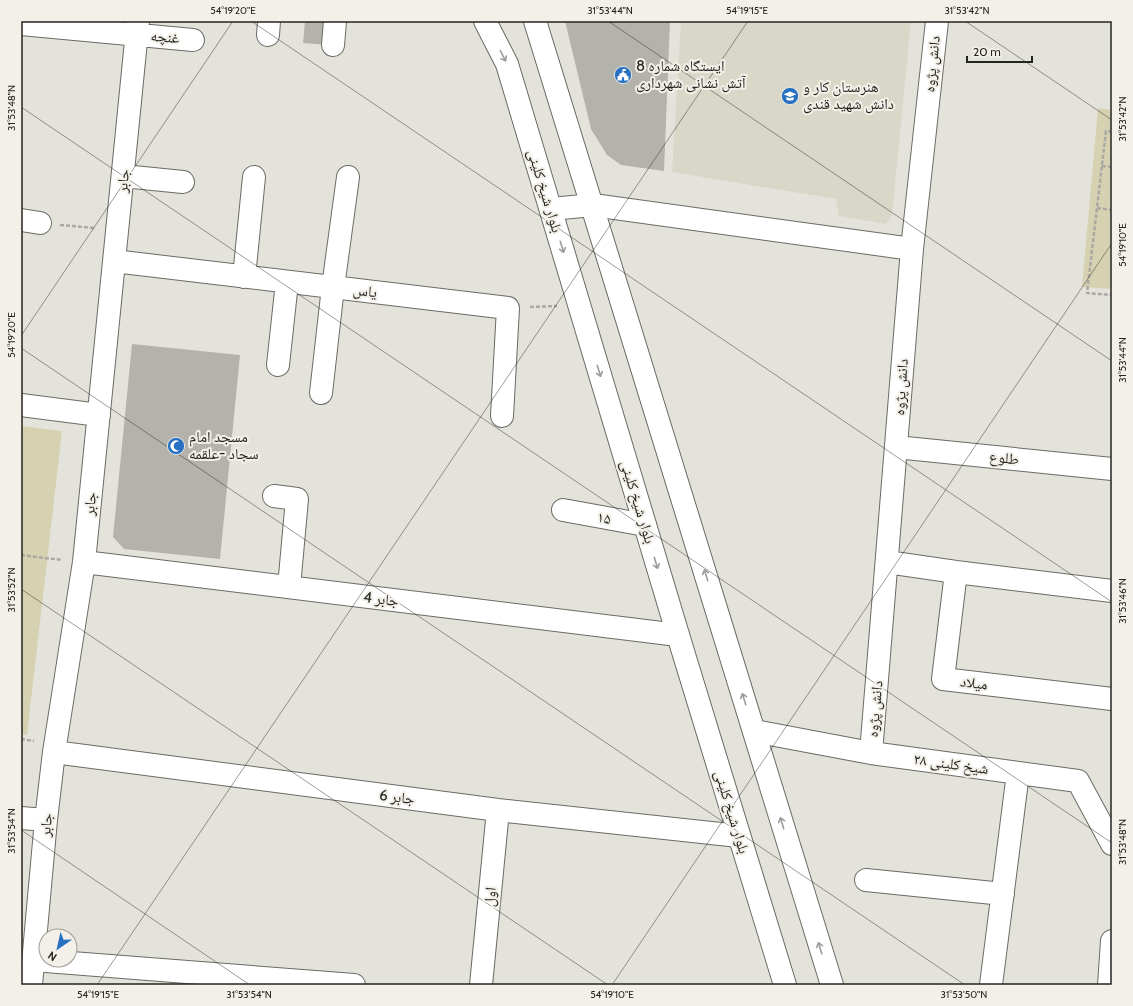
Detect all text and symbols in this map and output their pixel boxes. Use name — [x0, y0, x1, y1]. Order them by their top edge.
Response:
text: 54°19'20"E — [210, 4, 256, 17]
text: 31°53'44"N — [587, 4, 633, 17]
text: 54°19'15"E — [726, 4, 768, 17]
text: 31°53'42"N — [944, 4, 990, 17]
street label: غنچه — [150, 27, 181, 47]
street label: دانش پژوه — [920, 35, 945, 93]
scale bar — [967, 38, 1032, 64]
text: 20 m — [973, 44, 1001, 59]
one-way arrow — [500, 50, 507, 62]
place label: ایستگاه شماره 8 آتش نشانی شهرداری — [636, 57, 747, 93]
public building icon: ایستگاه شماره 8 آتش نشانی شهرداری — [613, 65, 633, 85]
place label: هنرستان کار و دانش شهید قندی — [803, 78, 894, 114]
text: 31°53'48"N — [5, 85, 18, 131]
school or university icon: هنرستان کار و دانش شهید قندی — [780, 86, 800, 106]
text: 31°53'42"N — [1116, 96, 1129, 142]
street label: بلوار شیخ کلینی — [523, 147, 566, 235]
street label: جابر — [113, 168, 133, 195]
text: 54°19'10"E — [1116, 223, 1129, 267]
one-way arrow — [559, 240, 566, 253]
street label: یاس — [352, 281, 378, 302]
text: 54°19'20"E — [5, 312, 18, 358]
text: 31°53'44"N — [1116, 337, 1129, 383]
street label: دانش پژوه — [890, 358, 913, 416]
one-way arrow — [596, 365, 603, 378]
place label: مسجد امام سجاد -علقمه — [189, 428, 259, 463]
mosque icon: مسجد امام سجاد -علقمه — [166, 436, 186, 456]
street label: طلوع — [988, 447, 1020, 470]
street label: بلوار شیخ کلینی — [616, 458, 659, 546]
street label: جابر — [80, 491, 100, 518]
street label: ۱۵ — [596, 508, 612, 528]
one-way arrow — [653, 556, 660, 569]
text: 31°53'52"N — [5, 567, 18, 613]
one-way arrow — [702, 569, 709, 582]
text: 31°53'46"N — [1116, 578, 1129, 624]
street label: جابر 4 — [362, 588, 400, 610]
street label: میلاد — [959, 672, 989, 694]
street label: دانش پژوه — [864, 680, 887, 738]
one-way arrow — [740, 693, 747, 706]
street label: شیخ کلینی ۲۸ — [912, 750, 990, 779]
street label: بلوار شیخ کلینی — [710, 768, 753, 856]
street label: جابر 6 — [378, 786, 416, 808]
text: 31°53'54"N — [5, 808, 18, 854]
street label: جابر — [36, 812, 56, 839]
one-way arrow — [778, 817, 785, 830]
text: 31°53'48"N — [1116, 819, 1129, 865]
street label: اول — [480, 886, 501, 908]
north arrow — [38, 928, 78, 968]
one-way arrow — [816, 941, 823, 954]
text: N — [45, 948, 60, 964]
text: 54°19'15"E — [77, 988, 119, 1001]
text: 31°53'54"N — [226, 988, 272, 1001]
text: 54°19'10"E — [590, 988, 634, 1001]
text: 31°53'50"N — [941, 988, 987, 1001]

